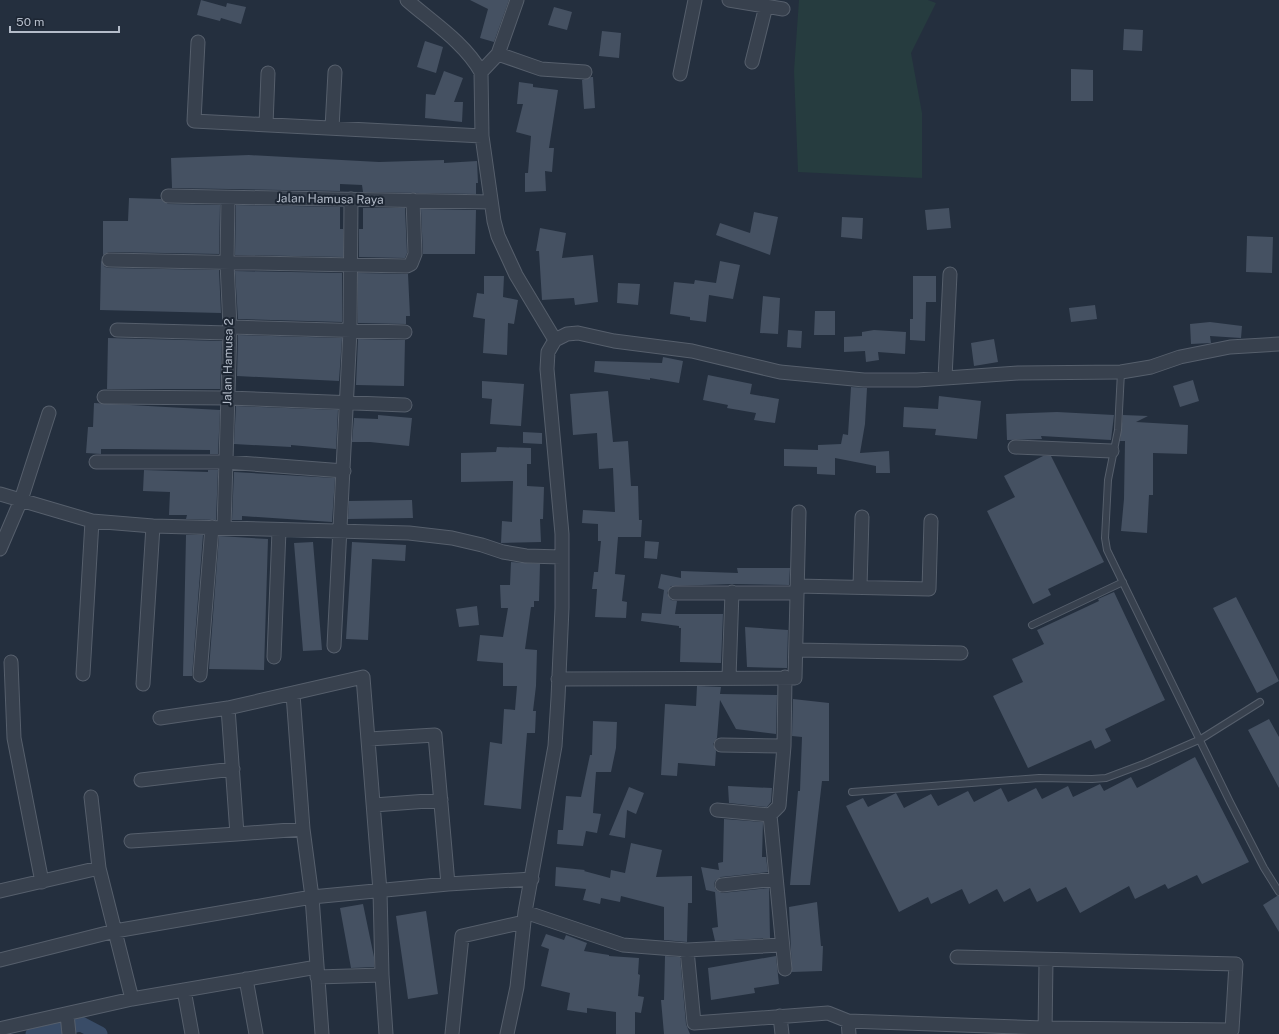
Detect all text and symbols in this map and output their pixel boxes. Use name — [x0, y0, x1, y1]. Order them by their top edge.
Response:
scale bar — [10, 8, 119, 34]
text: 50 m — [16, 15, 44, 29]
street label: Jalan Hamusa Raya — [276, 191, 384, 207]
street label: Jalan Hamusa 2 — [220, 318, 236, 406]

